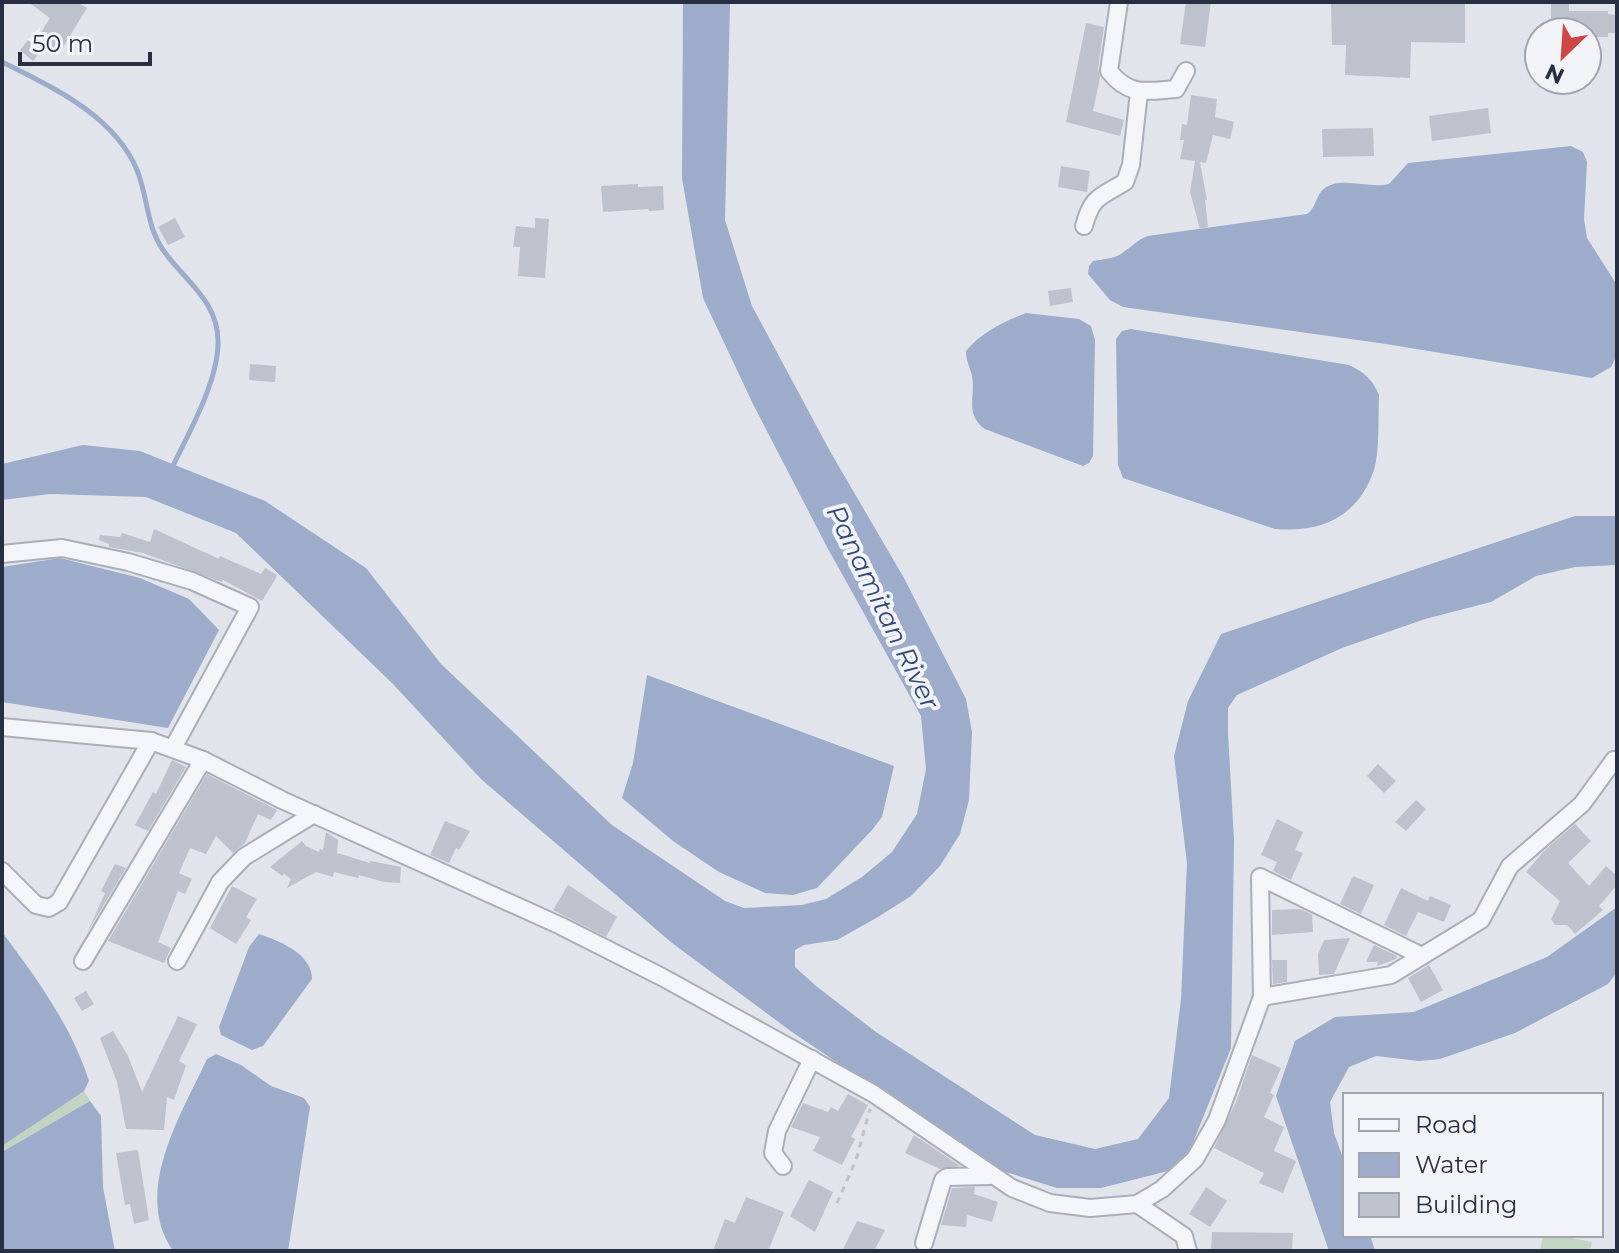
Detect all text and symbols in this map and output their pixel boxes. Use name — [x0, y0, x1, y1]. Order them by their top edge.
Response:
scale bar — [20, 16, 150, 66]
north arrow — [1523, 16, 1603, 96]
text: 50 m — [32, 29, 93, 58]
text: N — [1541, 58, 1569, 90]
water label: Panamitan River — [820, 500, 947, 715]
legend — [1343, 1093, 1603, 1237]
text: Road — [1415, 1110, 1478, 1139]
text: Water — [1415, 1150, 1488, 1179]
text: Building — [1415, 1190, 1518, 1219]

